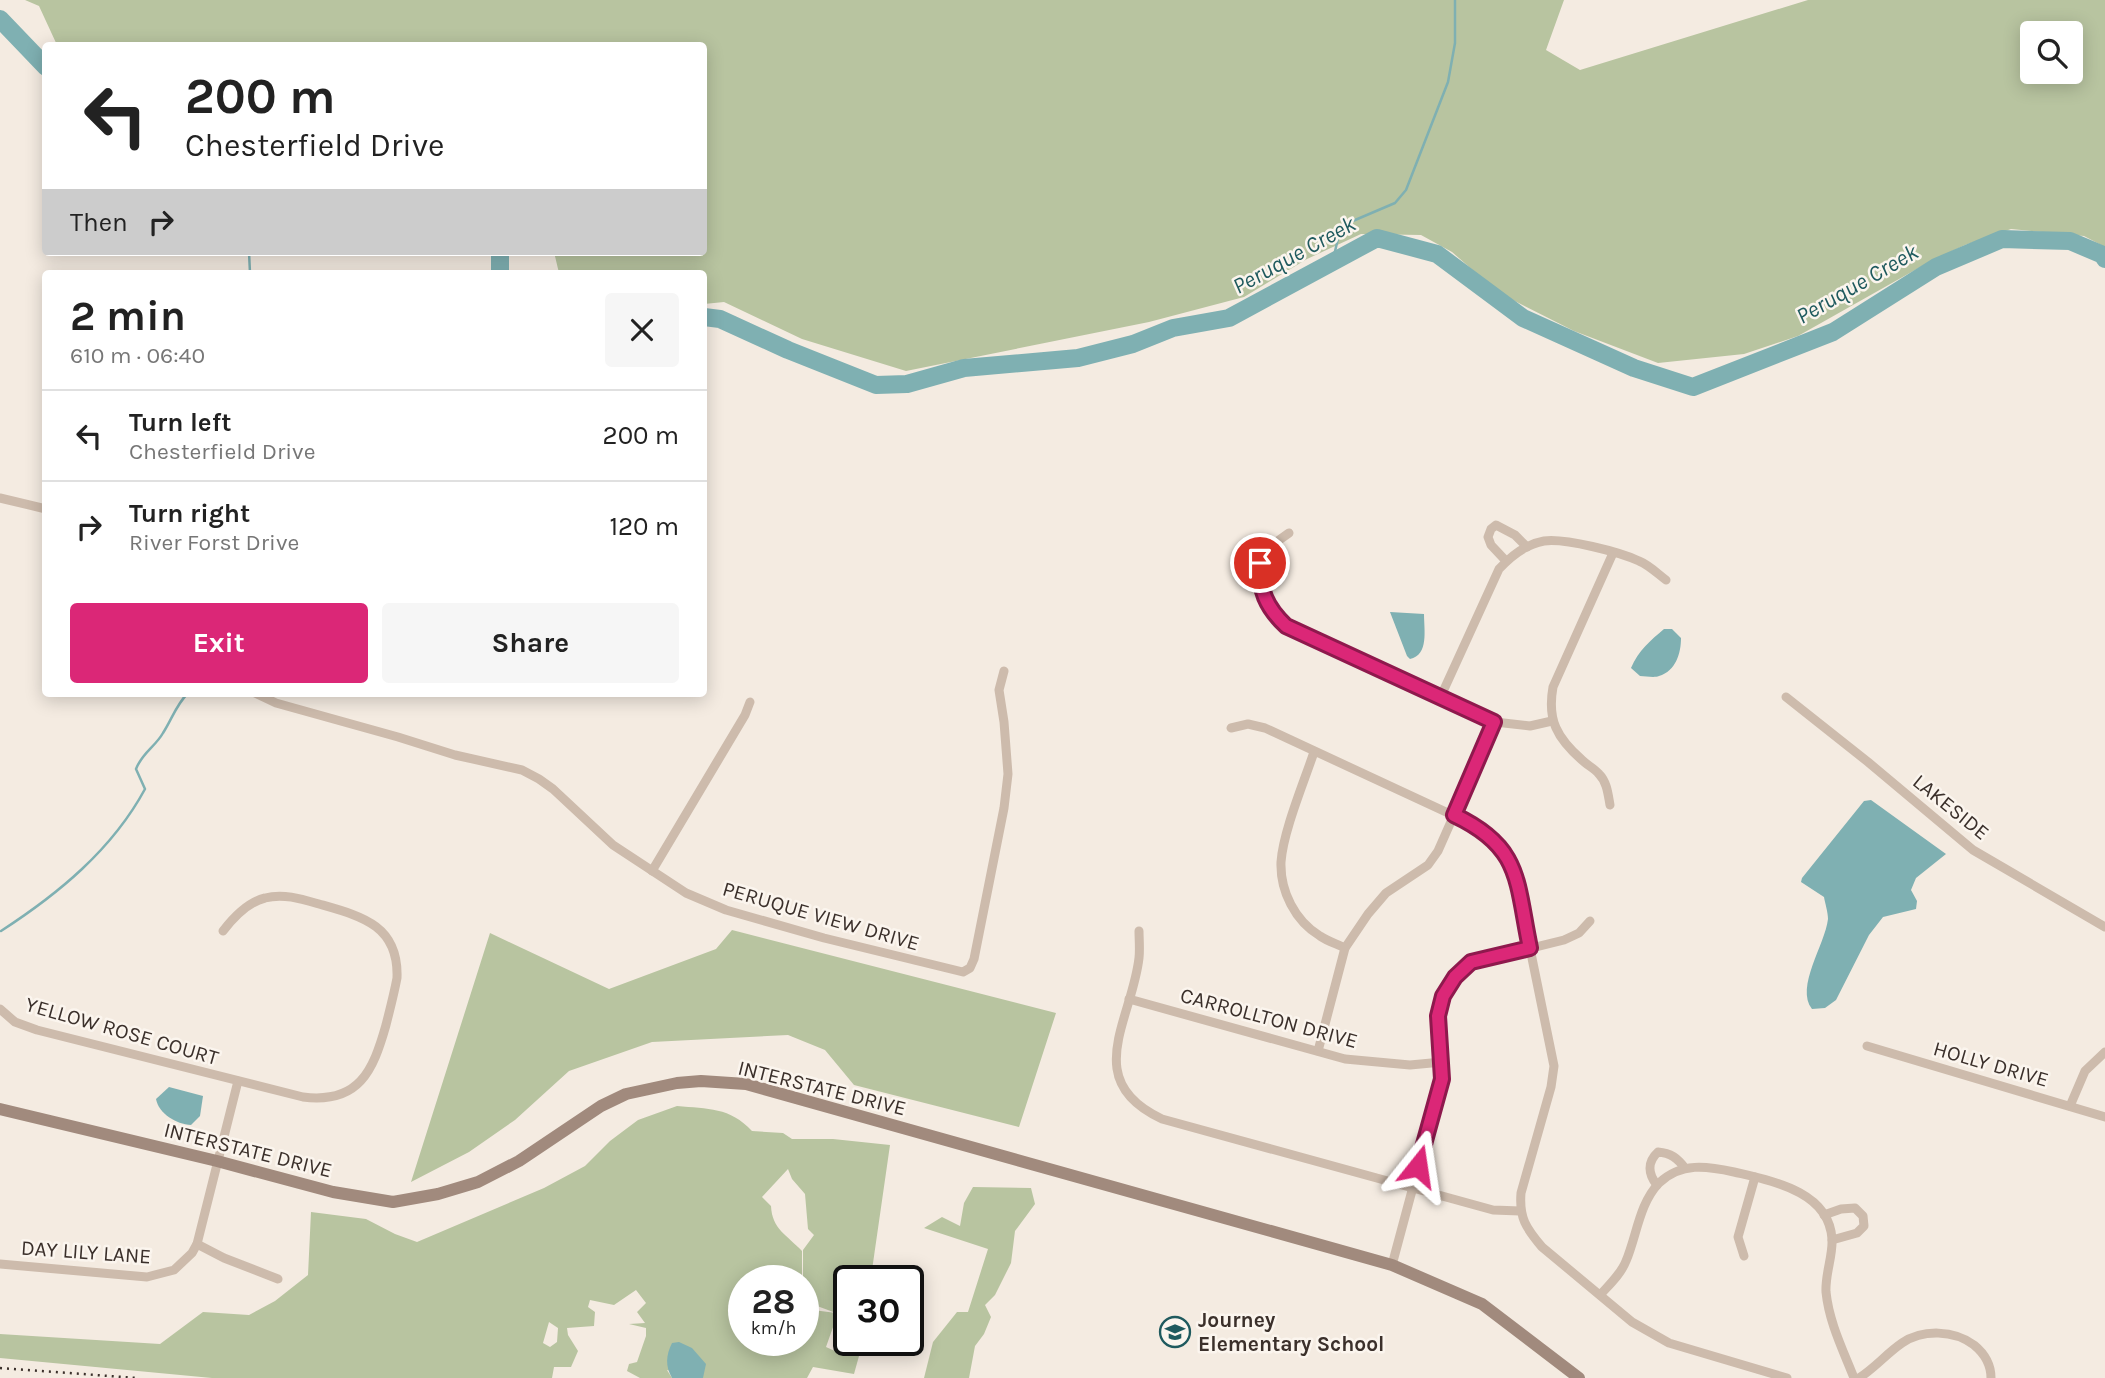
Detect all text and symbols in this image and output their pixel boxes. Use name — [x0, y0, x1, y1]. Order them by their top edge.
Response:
map controls — [2020, 21, 2083, 84]
button: search — [2020, 21, 2083, 84]
text: 200 m — [185, 68, 336, 125]
icon: left — [70, 70, 161, 161]
text: Chesterfield Drive — [185, 127, 444, 164]
icon: right — [142, 203, 180, 241]
text: Then — [70, 207, 128, 238]
water label: Peruque Creek — [1228, 210, 1360, 300]
water label: Peruque Creek — [1791, 238, 1923, 330]
text: 2 min — [70, 291, 186, 341]
button: close — [605, 293, 679, 367]
text: 610 m · 06:40 — [70, 342, 205, 369]
text: Turn left — [129, 407, 231, 438]
icon: left — [70, 417, 108, 455]
text: 200 m — [603, 420, 679, 451]
text: Chesterfield Drive — [129, 438, 315, 465]
text: Turn right — [129, 498, 250, 529]
icon: right — [70, 508, 108, 546]
text: 120 m — [609, 511, 679, 542]
text: River Forst Drive — [129, 529, 299, 556]
pin — [1230, 533, 1290, 593]
icon: arrive — [1241, 544, 1279, 582]
button: Exit — [70, 603, 368, 683]
button: Share — [382, 603, 679, 683]
street label: LAKESIDE — [1908, 769, 1994, 845]
street label: PERUQUE VIEW DRIVE — [720, 876, 922, 956]
street label: CARROLLTON DRIVE — [1178, 983, 1360, 1053]
street label: YELLOW ROSE COURT — [23, 992, 222, 1070]
street label: HOLLY DRIVE — [1931, 1036, 2051, 1092]
street label: INTERSTATE DRIVE — [735, 1055, 909, 1121]
street label: INTERSTATE DRIVE — [161, 1117, 335, 1183]
position arrow — [1381, 1129, 1455, 1203]
street label: DAY LILY LANE — [20, 1235, 152, 1269]
speed limit sign: 30 — [833, 1265, 924, 1356]
text: 28 — [752, 1281, 795, 1322]
place label: Journey Elementary School — [1198, 1308, 1384, 1356]
school or university icon: Journey Elementary School — [1158, 1315, 1192, 1349]
text: km/h — [751, 1317, 796, 1339]

